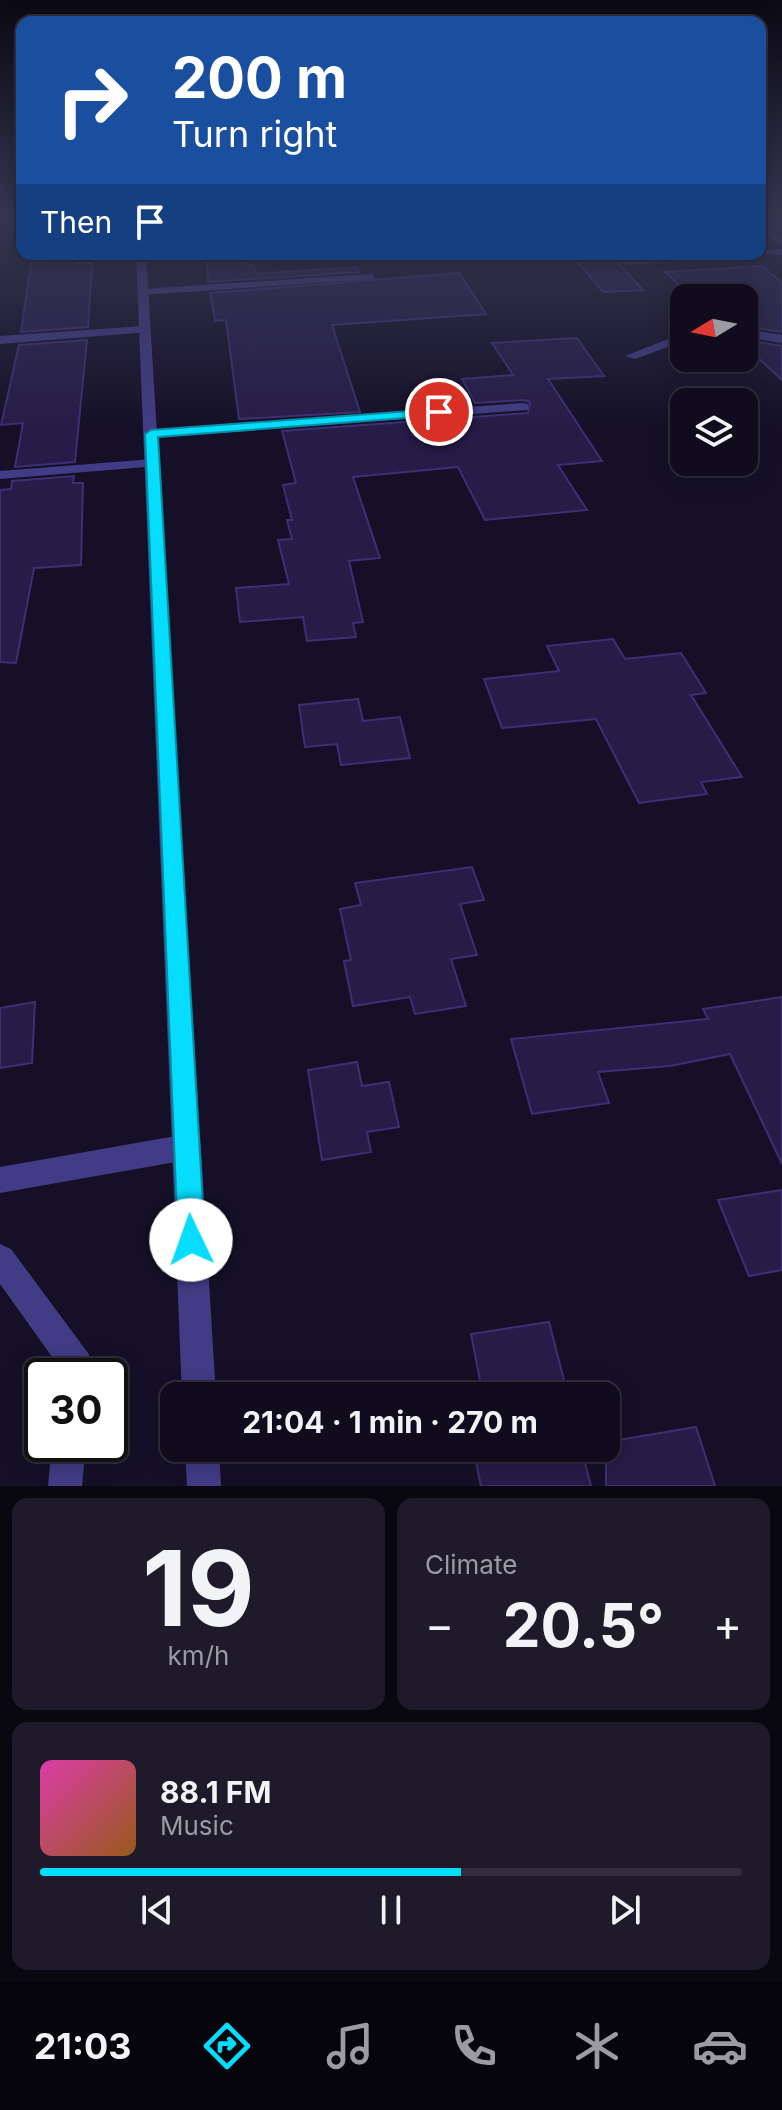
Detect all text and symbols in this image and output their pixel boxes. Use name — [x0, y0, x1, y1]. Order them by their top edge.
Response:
text: 200 m — [172, 44, 347, 112]
icon: right — [40, 48, 144, 152]
text: Turn right — [172, 112, 337, 156]
icon: arrive — [128, 200, 172, 244]
text: Then — [40, 204, 112, 240]
north arrow — [670, 284, 758, 372]
map controls — [670, 284, 758, 476]
pin — [405, 378, 473, 446]
button: layers — [670, 388, 758, 476]
icon: arrive — [417, 390, 461, 434]
position arrow — [149, 1198, 233, 1282]
speed limit sign: 30 — [24, 1358, 128, 1462]
text: 21:04 · 1 min · 270 m — [242, 1404, 538, 1440]
text: 19 — [142, 1525, 255, 1651]
text: Climate — [425, 1549, 517, 1580]
text: 20.5° — [503, 1589, 664, 1661]
text: − — [425, 1598, 454, 1652]
text: + — [713, 1598, 742, 1652]
text: km/h — [168, 1640, 229, 1671]
text: 88.1 FM — [160, 1774, 271, 1810]
text: Music — [160, 1810, 234, 1841]
icon: previous — [135, 1888, 179, 1932]
icon: pause — [369, 1888, 413, 1932]
icon: next — [603, 1888, 647, 1932]
icon: directions — [199, 2018, 255, 2074]
icon: music — [322, 2018, 378, 2074]
icon: phone — [446, 2018, 502, 2074]
icon: climate — [569, 2018, 625, 2074]
icon: car — [692, 2018, 748, 2074]
text: 21:03 — [34, 2024, 131, 2068]

